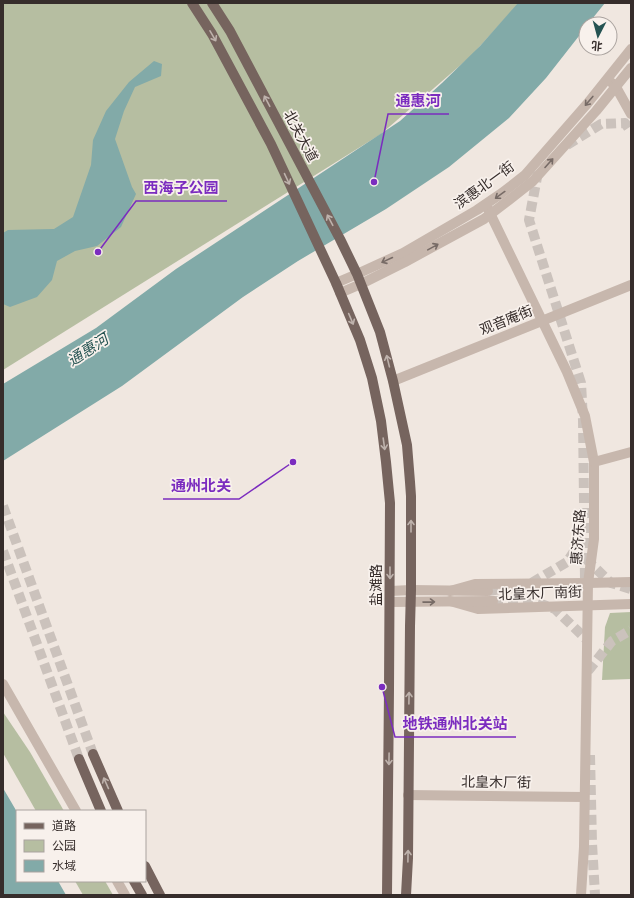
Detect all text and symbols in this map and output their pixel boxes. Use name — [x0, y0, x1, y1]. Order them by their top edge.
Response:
north arrow — [578, 16, 618, 56]
one-way arrow — [210, 30, 218, 42]
text: 北 — [591, 38, 603, 52]
callout: 通惠河 — [388, 87, 449, 114]
text: 通惠河 — [395, 92, 441, 110]
one-way arrow — [263, 95, 270, 107]
one-way arrow — [584, 96, 593, 106]
street label: 北关大道 — [280, 108, 321, 165]
street label: 滨惠北一街 — [451, 158, 518, 213]
one-way arrow — [544, 158, 553, 168]
one-way arrow — [284, 173, 291, 185]
callout: 西海子公园 — [136, 174, 227, 201]
text: 西海子公园 — [143, 179, 219, 197]
one-way arrow — [494, 191, 505, 199]
one-way arrow — [326, 214, 333, 226]
one-way arrow — [427, 242, 439, 250]
one-way arrow — [382, 257, 394, 264]
street label: 观音庵街 — [477, 302, 535, 339]
one-way arrow — [347, 312, 355, 324]
water label: 通惠河 — [64, 329, 114, 370]
one-way arrow — [383, 355, 391, 368]
one-way arrow — [380, 437, 388, 450]
callout: 通州北关 — [163, 472, 239, 499]
text: 通州北关 — [171, 477, 231, 495]
street label: 惠济东路 — [568, 509, 589, 566]
one-way arrow — [407, 520, 415, 533]
street label: 盐滩路 — [368, 564, 385, 606]
one-way arrow — [386, 566, 394, 579]
street label: 北皇木厂南街 — [498, 584, 582, 603]
one-way arrow — [422, 598, 435, 606]
one-way arrow — [405, 692, 413, 705]
callout: 地铁通州北关站 — [395, 710, 516, 737]
text: 地铁通州北关站 — [402, 715, 508, 733]
one-way arrow — [385, 752, 393, 765]
street label: 北皇木厂街 — [461, 773, 531, 792]
one-way arrow — [101, 777, 109, 789]
legend — [16, 810, 146, 882]
text: 道路 — [52, 819, 76, 833]
text: 公园 — [52, 839, 76, 853]
one-way arrow — [404, 850, 411, 863]
text: 水域 — [52, 859, 76, 873]

